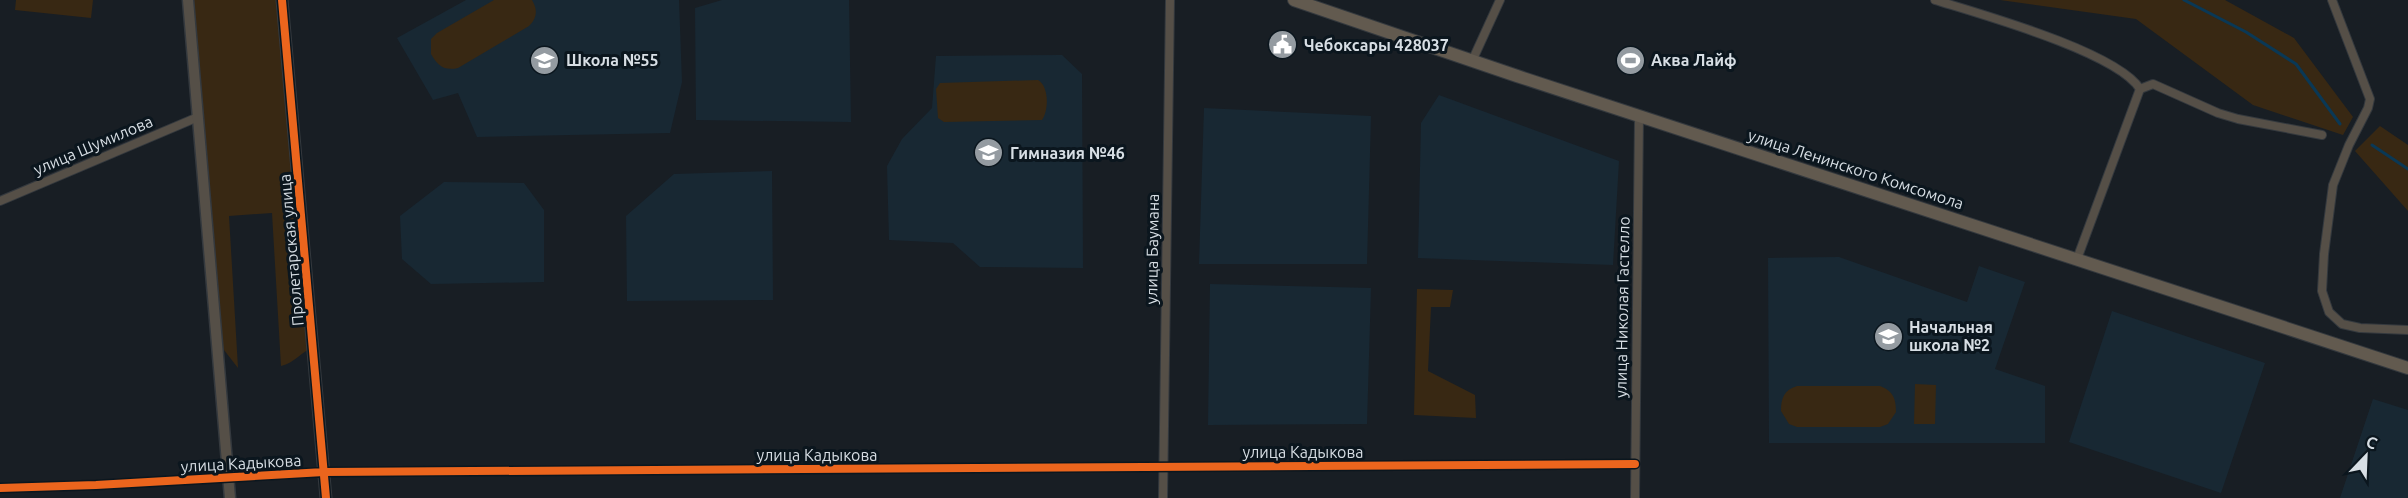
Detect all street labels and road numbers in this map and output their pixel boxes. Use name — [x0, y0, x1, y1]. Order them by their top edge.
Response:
street label: улица Шумилова — [31, 112, 155, 178]
street label: улица Ленинского Комсомола — [1746, 126, 1966, 212]
street label: Пролетарская улица — [275, 173, 307, 327]
street label: улица Баумана — [1142, 194, 1162, 304]
street label: улица Николая Гастелло — [1611, 216, 1633, 398]
street label: улица Кадыкова — [1242, 443, 1364, 461]
street label: улица Кадыкова — [756, 446, 878, 464]
street label: улица Кадыкова — [180, 451, 302, 475]

